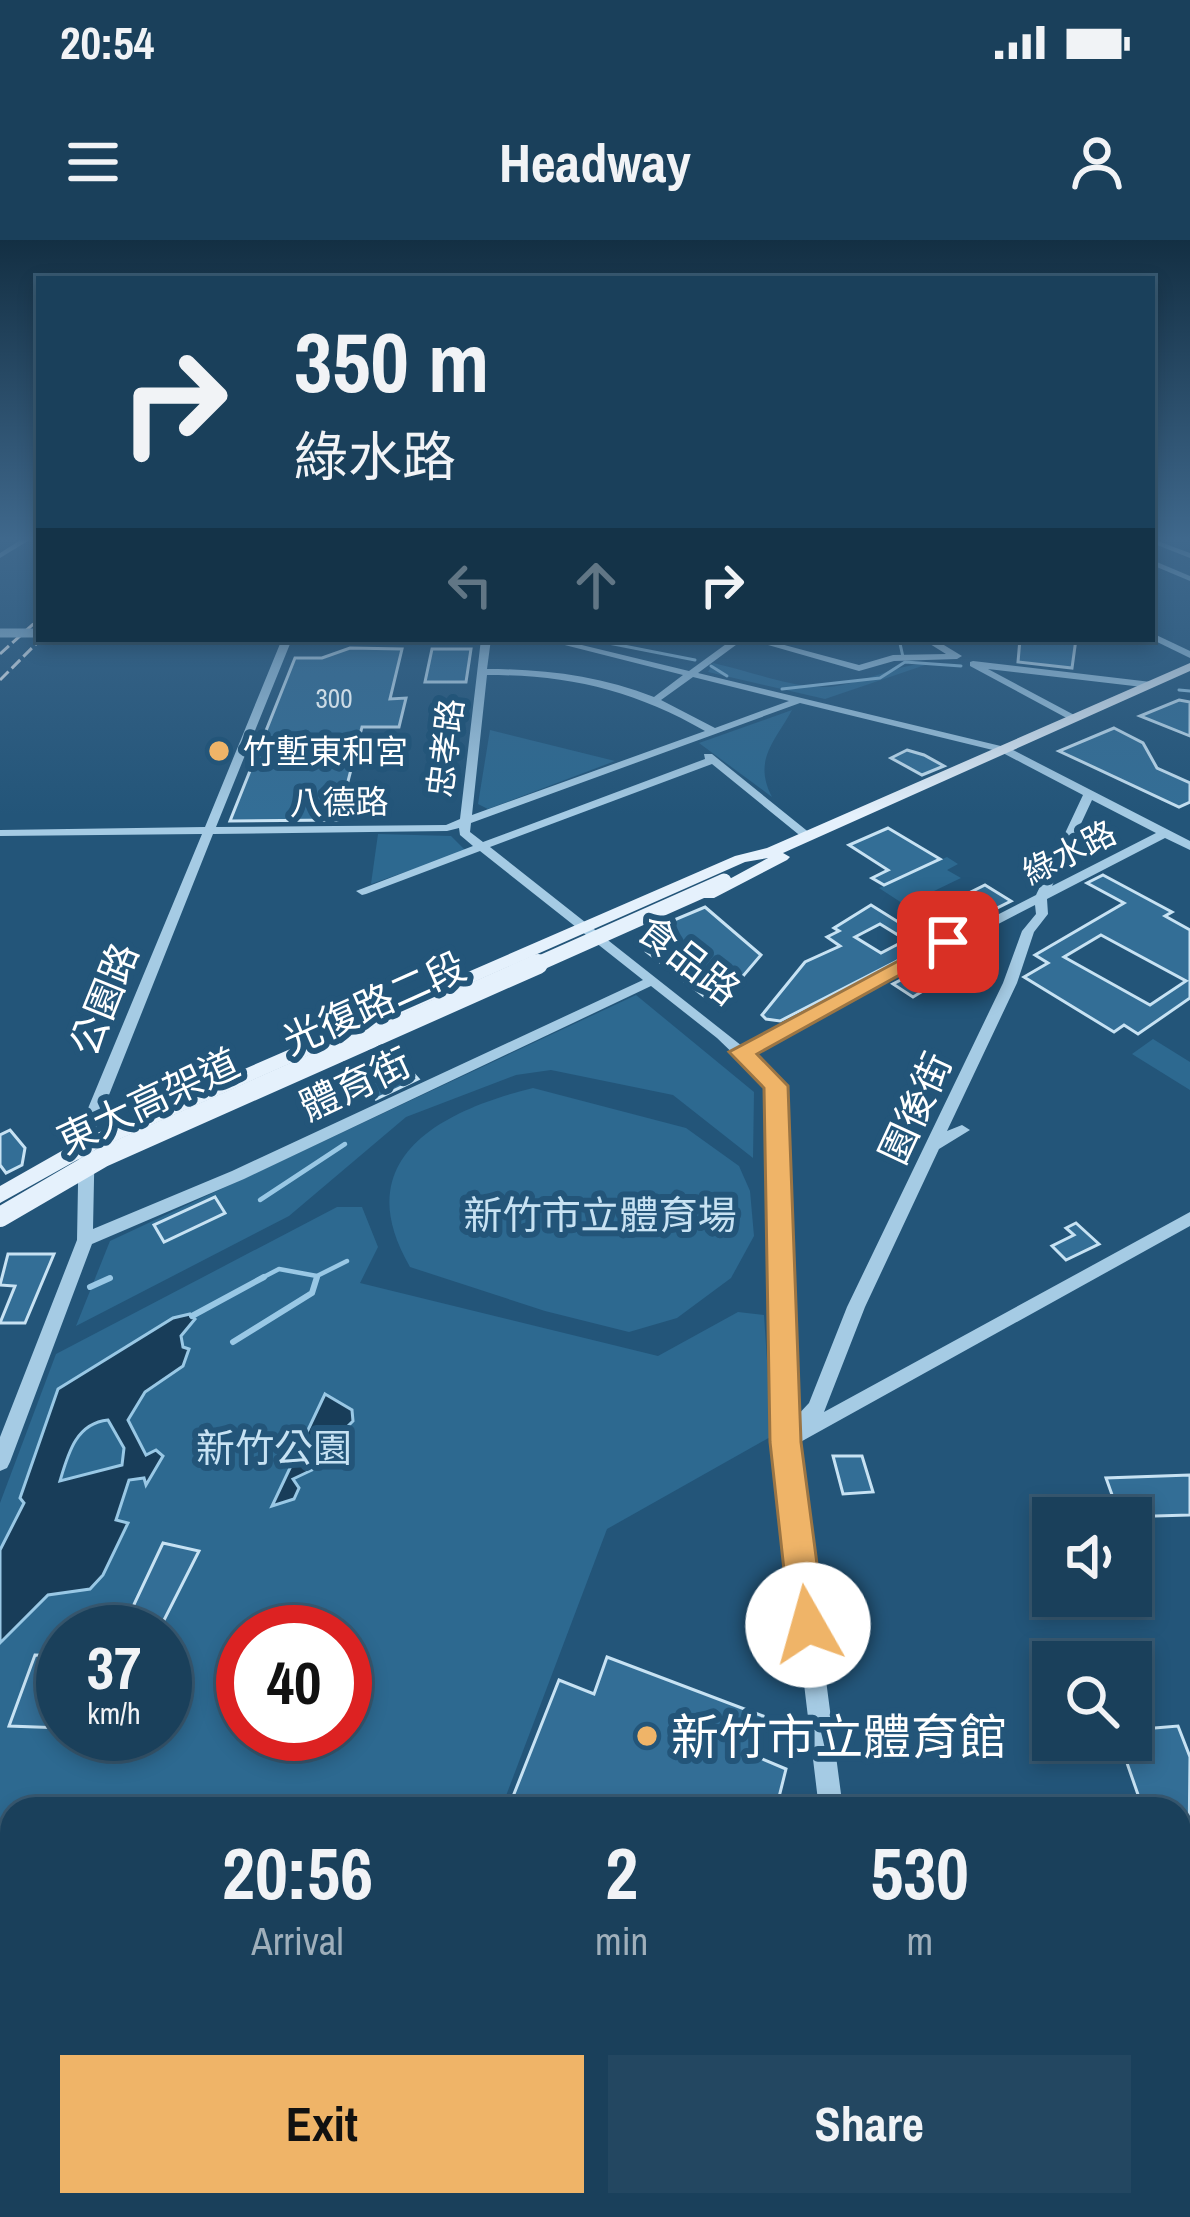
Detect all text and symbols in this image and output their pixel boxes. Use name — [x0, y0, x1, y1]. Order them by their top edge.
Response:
text: 20:54 — [60, 12, 154, 73]
text: Headway — [499, 126, 691, 199]
icon: menu — [60, 129, 126, 195]
icon: person — [1064, 129, 1130, 195]
text: 350 m — [294, 305, 489, 418]
icon: right — [96, 324, 252, 480]
text: 綠水路 — [294, 420, 456, 493]
icon: left — [437, 552, 503, 618]
icon: ahead — [563, 552, 629, 618]
icon: right — [689, 552, 755, 618]
house number: 300 — [316, 680, 352, 716]
street label: 忠孝路 — [417, 696, 473, 800]
place label: 竹塹東和宮 — [243, 729, 408, 773]
marker: 竹塹東和宮 — [206, 738, 232, 764]
street label: 八德路 — [289, 779, 389, 825]
street label: 綠水路 — [1015, 810, 1123, 894]
pin — [897, 891, 999, 993]
street label: 食品路 — [627, 903, 751, 1017]
icon: arrive — [915, 909, 981, 975]
street label: 公園路 — [58, 935, 150, 1063]
street label: 光復路二段 — [274, 940, 474, 1066]
street label: 東大高架道 — [49, 1036, 247, 1166]
street label: 體育街 — [291, 1036, 419, 1132]
street label: 園後街 — [867, 1044, 963, 1172]
park label: 新竹市立體育場 — [463, 1189, 737, 1241]
park label: 新竹公園 — [196, 1422, 352, 1474]
map controls — [1032, 1497, 1152, 1761]
button: sound — [1032, 1497, 1152, 1617]
position arrow — [745, 1562, 871, 1688]
speed limit sign: 40 — [216, 1605, 372, 1761]
text: 37 — [87, 1627, 141, 1708]
button: search — [1032, 1641, 1152, 1761]
text: km/h — [87, 1693, 141, 1733]
place label: 新竹市立體育館 — [671, 1704, 1007, 1769]
marker: 新竹市立體育館 — [634, 1723, 660, 1749]
text: 20:56 — [222, 1824, 373, 1921]
text: 2 — [605, 1824, 638, 1921]
text: 530 — [870, 1824, 969, 1921]
text: Arrival — [251, 1915, 344, 1967]
text: min — [595, 1915, 648, 1967]
text: m — [906, 1915, 933, 1967]
button: Exit — [60, 2055, 584, 2193]
button: Share — [608, 2055, 1131, 2193]

